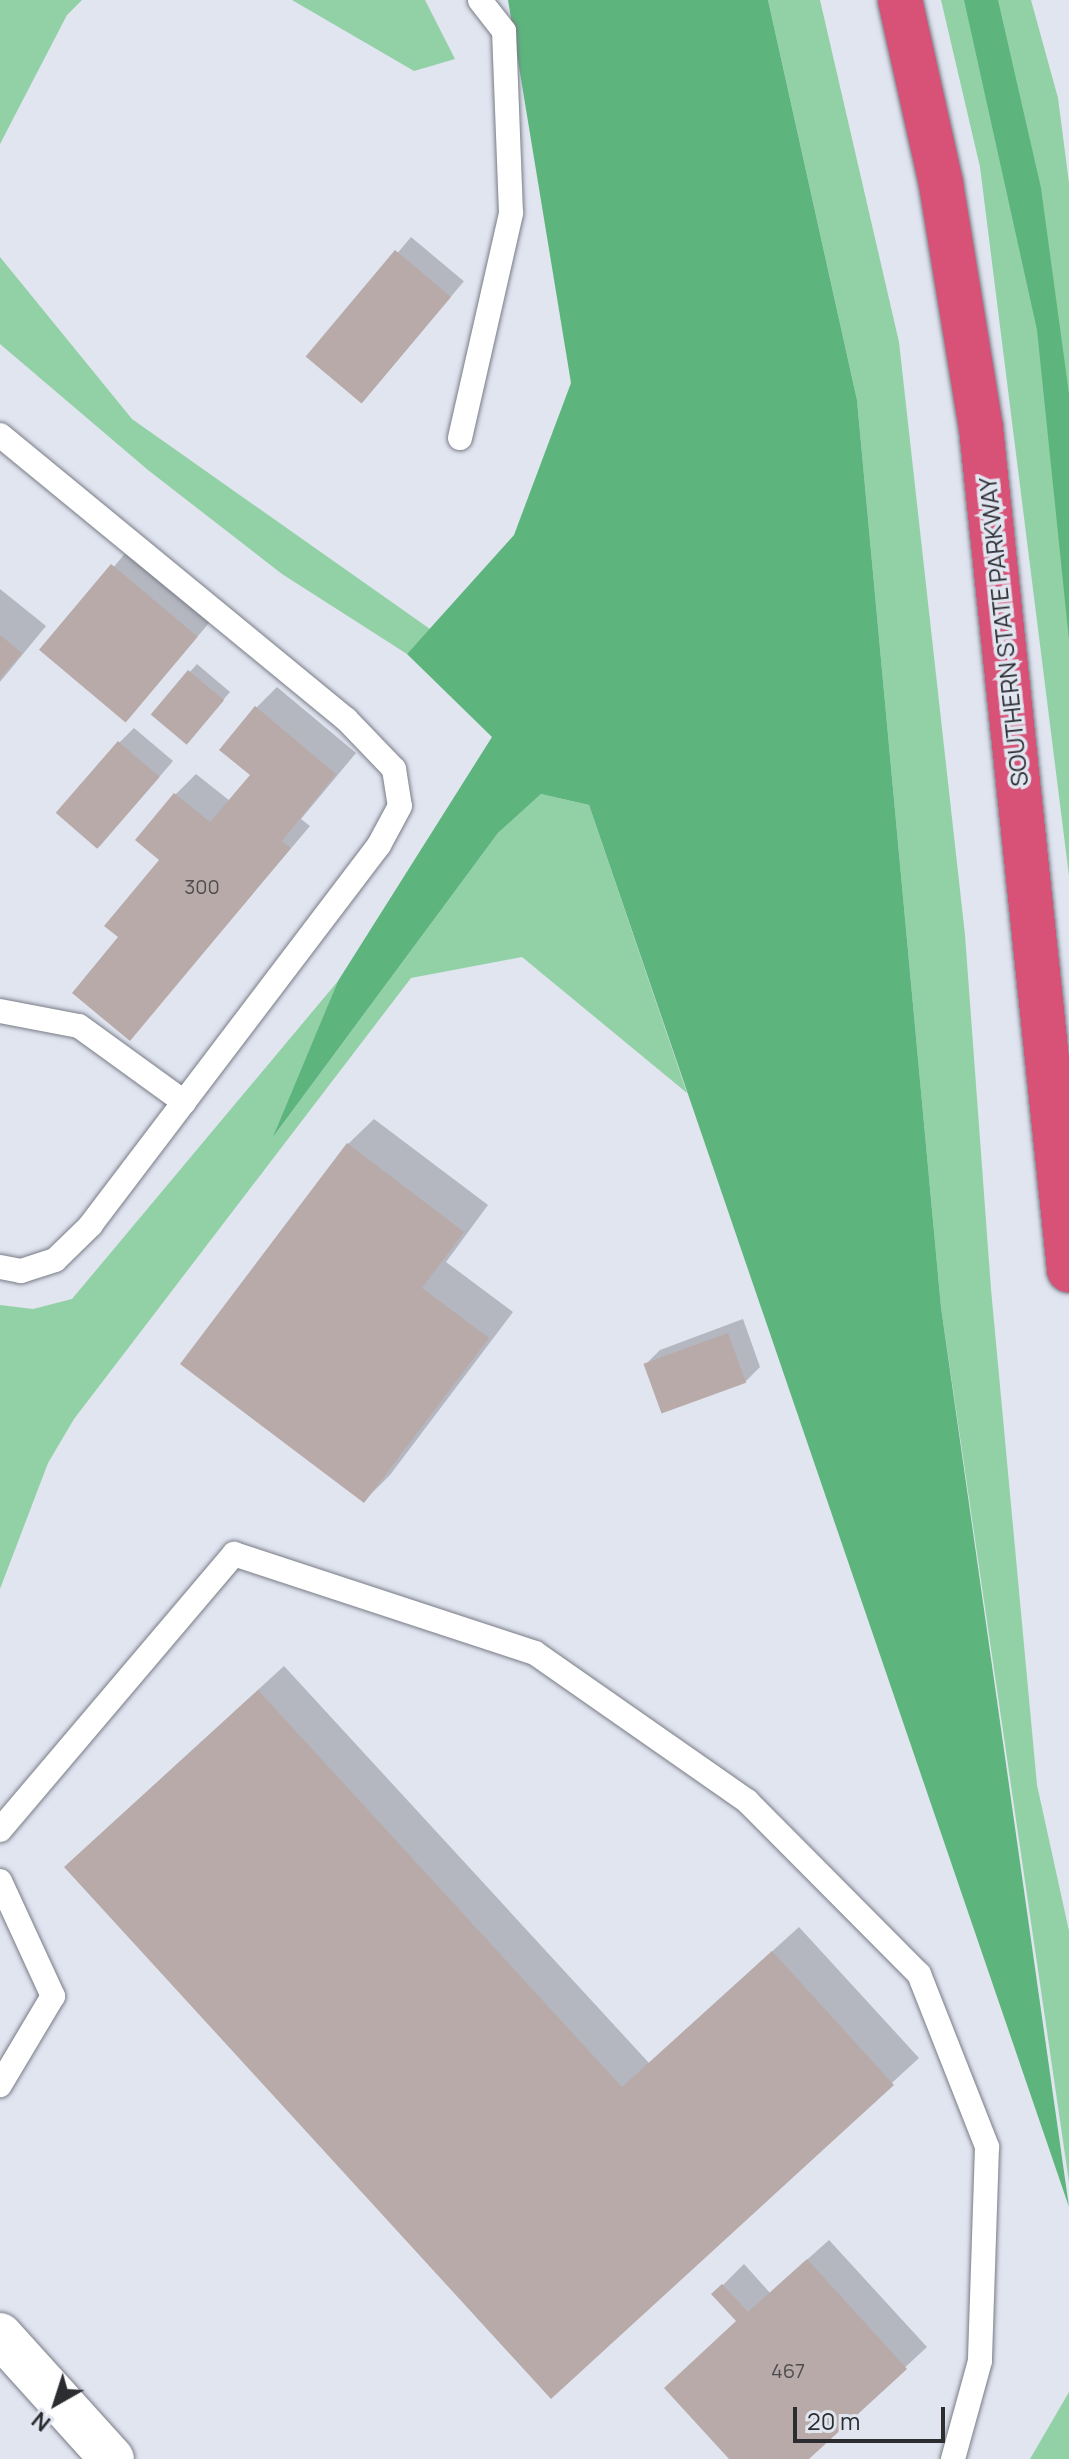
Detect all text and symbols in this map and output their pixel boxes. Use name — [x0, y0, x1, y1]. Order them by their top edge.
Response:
street label: SOUTHERN STATE PARKWAY — [972, 476, 1034, 788]
house number: 300 — [184, 874, 220, 898]
house number: 467 — [771, 2358, 805, 2382]
north arrow — [16, 2363, 96, 2443]
scale bar — [797, 2391, 949, 2441]
text: 20 m — [807, 2404, 860, 2437]
text: N — [25, 2405, 56, 2438]

